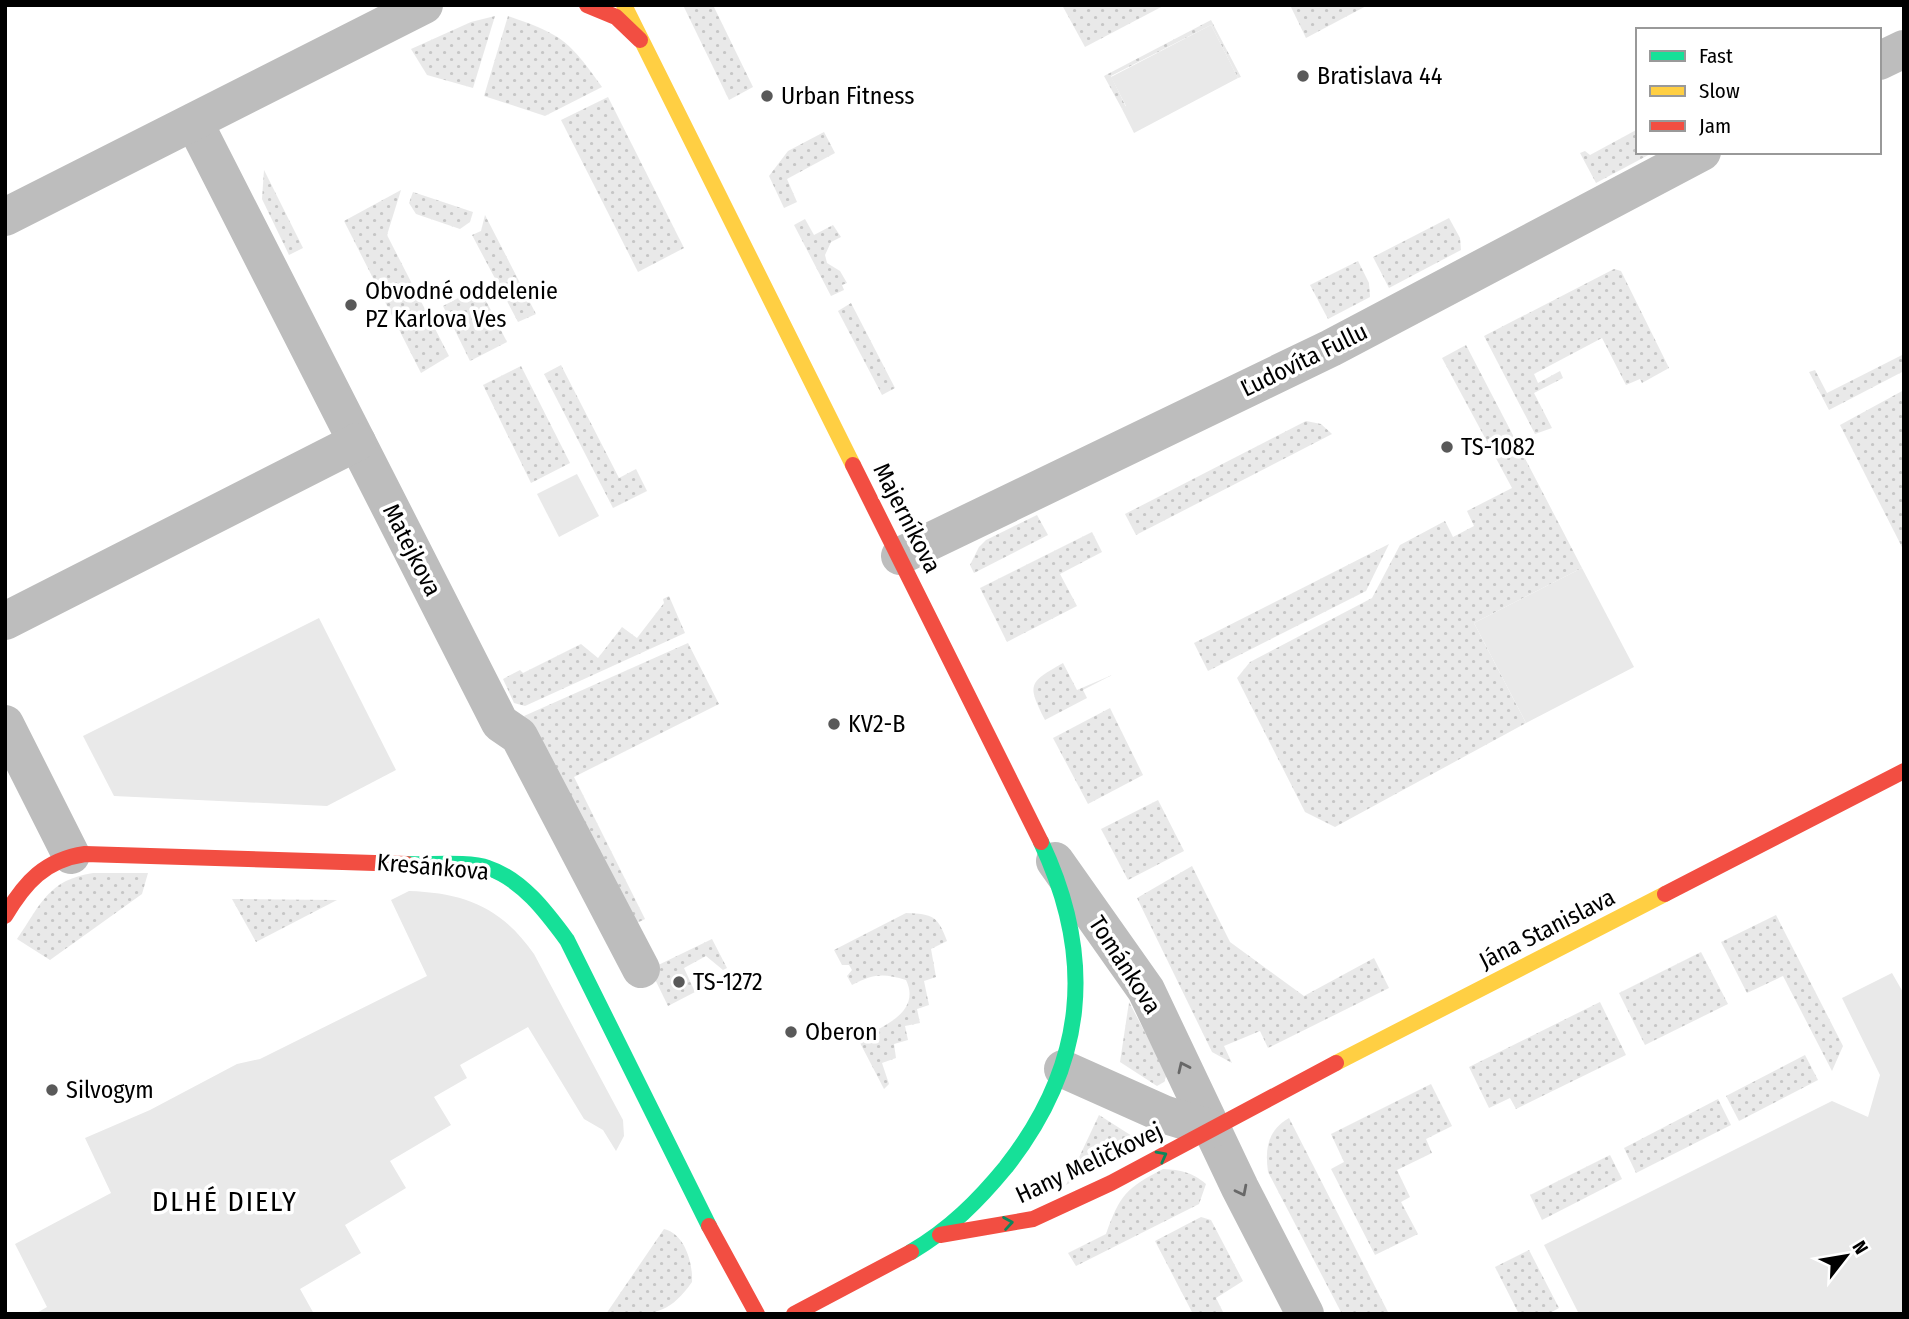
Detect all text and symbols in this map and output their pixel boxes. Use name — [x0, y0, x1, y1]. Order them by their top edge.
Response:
legend — [1636, 28, 1881, 154]
text: Fast — [1699, 43, 1733, 69]
place label: Bratislava 44 — [1317, 62, 1442, 90]
marker: Bratislava 44 — [1295, 68, 1311, 84]
text: Slow — [1699, 78, 1740, 104]
place label: Urban Fitness — [781, 82, 915, 110]
marker: Urban Fitness — [759, 88, 775, 104]
text: Jam — [1699, 113, 1731, 139]
place label: Obvodné oddelenie PZ Karlova Ves — [365, 277, 558, 333]
marker: Obvodné oddelenie PZ Karlova Ves — [343, 297, 359, 313]
street label: Ľudovíta Fullu — [1236, 317, 1372, 403]
place label: TS-1082 — [1461, 433, 1535, 461]
marker: TS-1082 — [1439, 439, 1455, 455]
street label: Majerníkova — [867, 458, 947, 578]
street label: Matejkova — [377, 499, 447, 601]
place label: KV2-B — [848, 710, 905, 738]
marker: KV2-B — [826, 716, 842, 732]
street label: Kresánkova — [376, 848, 490, 886]
street label: Jána Stanislava — [1475, 883, 1619, 975]
street label: Tománkova — [1083, 911, 1167, 1019]
place label: TS-1272 — [693, 968, 763, 996]
marker: TS-1272 — [671, 974, 687, 990]
place label: Oberon — [805, 1018, 878, 1046]
marker: Oberon — [783, 1024, 799, 1040]
one-way arrow — [1177, 1062, 1191, 1074]
place label: Silvogym — [66, 1076, 154, 1104]
marker: Silvogym — [44, 1082, 60, 1098]
street label: Hany Meličkovej — [1011, 1117, 1167, 1209]
one-way arrow — [1154, 1151, 1167, 1164]
one-way arrow — [1233, 1184, 1247, 1196]
district label: DLHÉ DIELY — [152, 1185, 298, 1218]
one-way arrow — [1002, 1216, 1013, 1231]
north arrow — [1811, 1221, 1881, 1291]
text: N — [1847, 1237, 1873, 1258]

